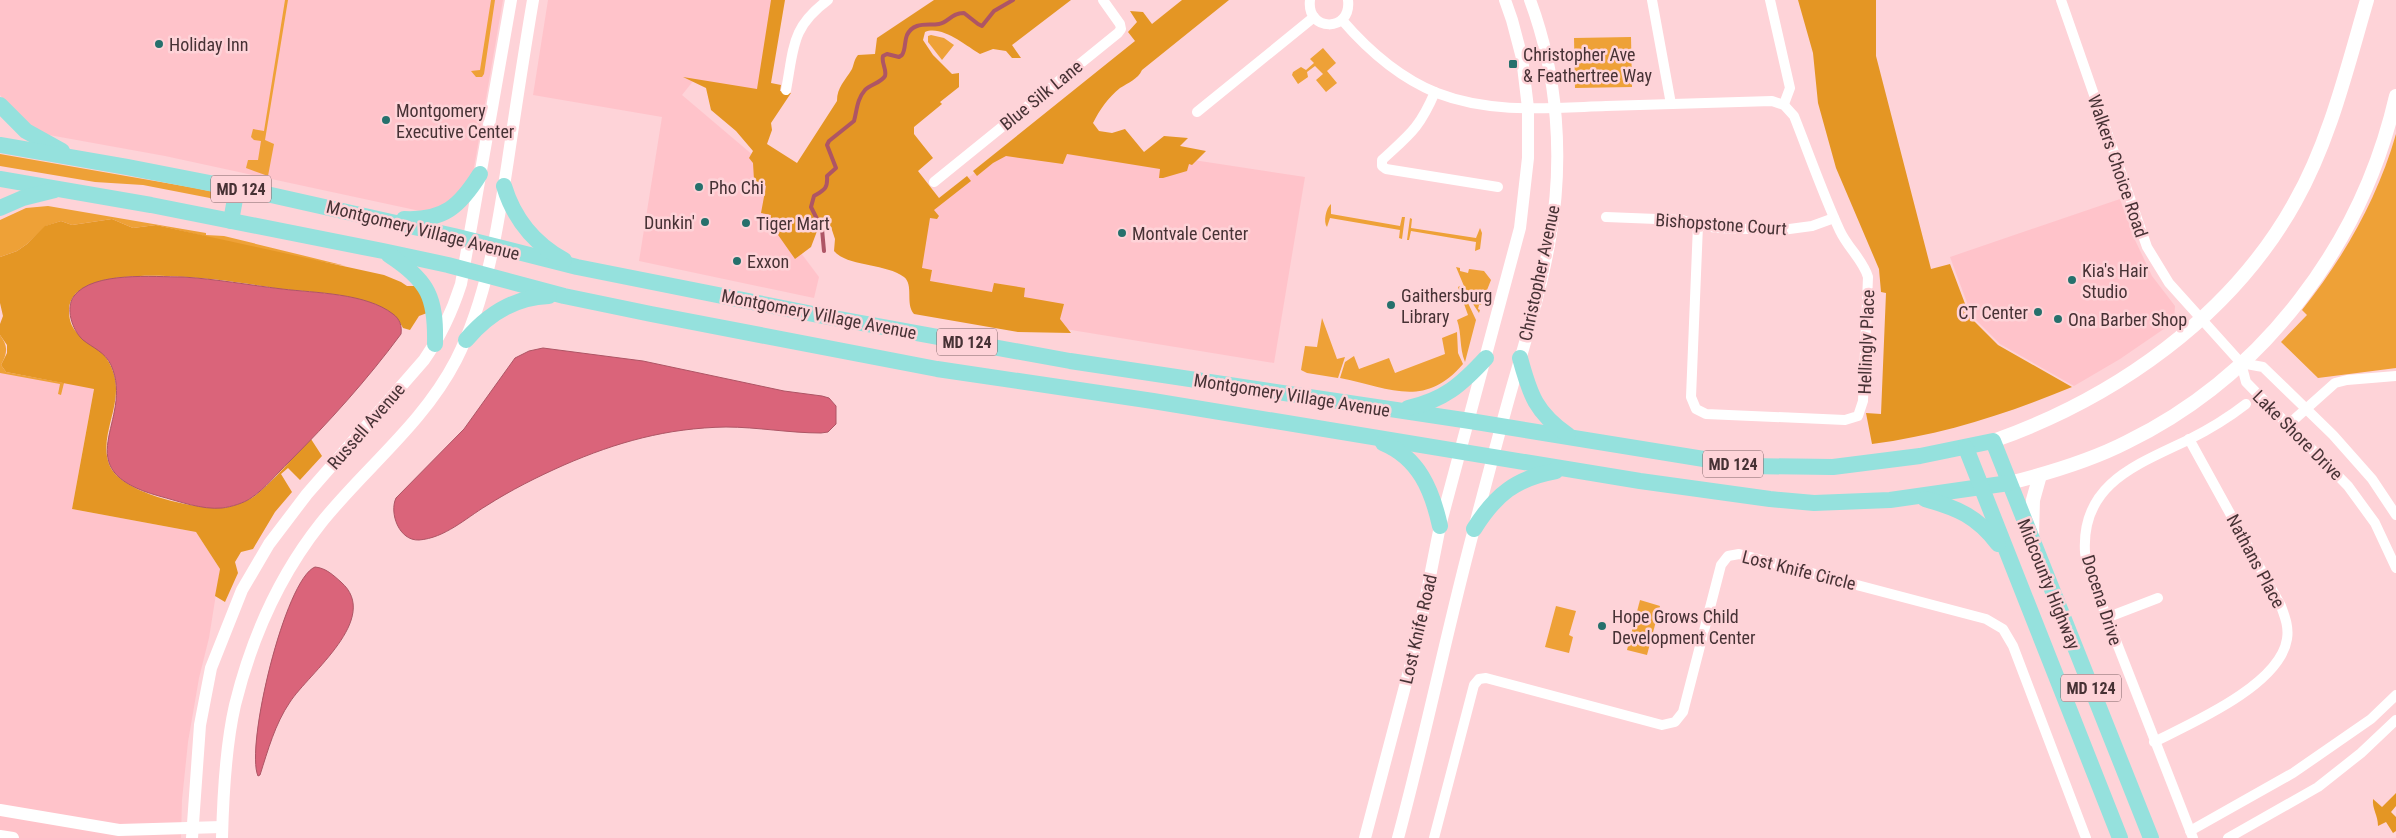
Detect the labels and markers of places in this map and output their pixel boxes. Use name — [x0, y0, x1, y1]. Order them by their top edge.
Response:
place label: Holiday Inn — [169, 34, 248, 55]
marker: Holiday Inn — [153, 38, 165, 50]
place label: Christopher Ave & Feathertree Way — [1523, 44, 1652, 86]
marker: Christopher Ave & Feathertree Way — [1507, 58, 1519, 70]
place label: Montgomery Executive Center — [396, 100, 515, 142]
marker: Montgomery Executive Center — [380, 114, 392, 126]
place label: Pho Chi — [709, 177, 764, 198]
marker: Pho Chi — [693, 181, 705, 193]
place label: Dunkin' — [644, 212, 695, 233]
place label: Tiger Mart — [756, 213, 830, 234]
marker: Dunkin' — [699, 216, 711, 228]
marker: Tiger Mart — [740, 217, 752, 229]
place label: Montvale Center — [1132, 223, 1249, 244]
marker: Montvale Center — [1116, 227, 1128, 239]
place label: Exxon — [747, 251, 789, 272]
marker: Exxon — [731, 255, 743, 267]
place label: Kia's Hair Studio — [2082, 260, 2149, 302]
marker: Kia's Hair Studio — [2066, 274, 2078, 286]
place label: Gaithersburg Library — [1401, 285, 1492, 327]
marker: Gaithersburg Library — [1385, 299, 1397, 311]
place label: CT Center — [1958, 302, 2029, 323]
marker: CT Center — [2032, 306, 2044, 318]
place label: Ona Barber Shop — [2068, 309, 2187, 330]
marker: Ona Barber Shop — [2052, 313, 2064, 325]
place label: Hope Grows Child Development Center — [1612, 606, 1756, 648]
marker: Hope Grows Child Development Center — [1596, 620, 1608, 632]

